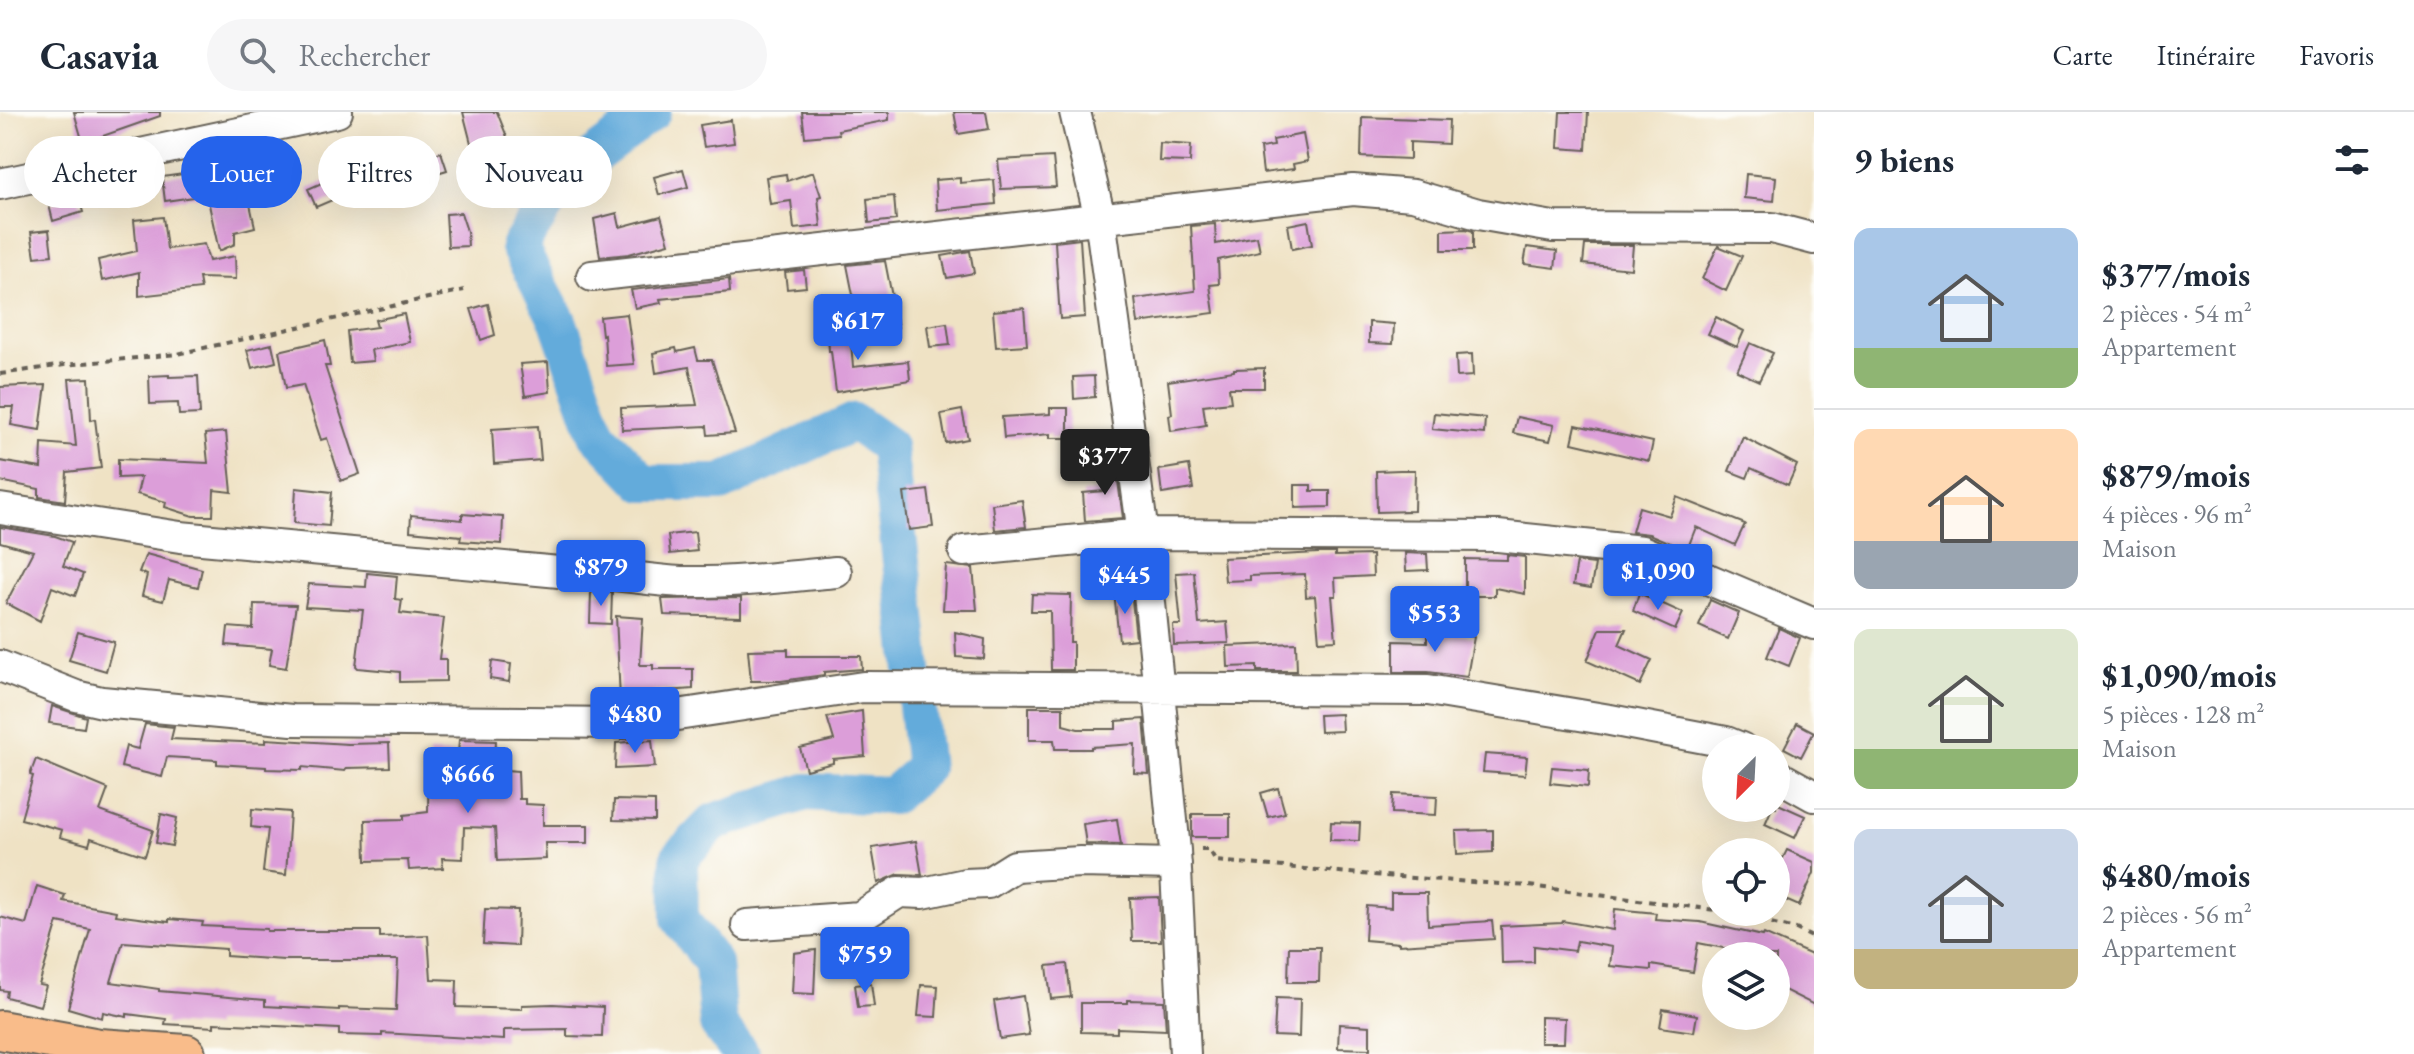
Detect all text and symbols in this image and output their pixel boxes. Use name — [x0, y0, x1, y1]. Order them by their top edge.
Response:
search box — [207, 19, 767, 91]
text: Casavia — [40, 31, 159, 80]
icon: search — [235, 33, 279, 77]
text: Rechercher — [299, 36, 430, 75]
text: Carte — [2053, 37, 2113, 73]
text: Itinéraire — [2157, 37, 2255, 73]
text: Favoris — [2299, 37, 2374, 73]
chip: Acheter — [24, 136, 165, 208]
chip: Louer — [181, 136, 302, 208]
chip: Filtres — [318, 136, 440, 208]
chip: Nouveau — [456, 136, 612, 208]
text: 9 biens — [1854, 138, 1954, 182]
icon: filters — [2330, 138, 2374, 182]
text: $377/mois — [2102, 252, 2250, 296]
icon: home — [1918, 260, 2014, 356]
pin: $617 — [811, 294, 905, 362]
text: 2 pièces · 54 m² — [2102, 296, 2252, 330]
text: $617 — [831, 303, 885, 337]
text: Appartement — [2102, 330, 2236, 364]
pin: $377 — [1058, 429, 1152, 497]
text: $377 — [1078, 438, 1132, 472]
text: $879/mois — [2102, 453, 2250, 497]
icon: home — [1918, 461, 2014, 557]
text: 4 pièces · 96 m² — [2102, 497, 2252, 531]
text: Maison — [2102, 531, 2177, 565]
pin: $879 — [554, 540, 648, 608]
pin: $1,090 — [1593, 544, 1723, 612]
pin: $445 — [1078, 548, 1172, 616]
text: $879 — [574, 549, 628, 583]
text: $1,090 — [1621, 553, 1695, 587]
text: $445 — [1098, 557, 1152, 591]
pin: $553 — [1388, 586, 1482, 654]
text: $553 — [1408, 595, 1462, 629]
text: $1,090/mois — [2102, 653, 2277, 697]
icon: home — [1918, 661, 2014, 757]
pin: $480 — [588, 687, 682, 755]
text: $480 — [608, 696, 662, 730]
text: 5 pièces · 128 m² — [2102, 697, 2264, 731]
text: Maison — [2102, 731, 2177, 765]
north arrow — [1702, 734, 1790, 822]
map controls — [1702, 734, 1790, 1030]
pin: $666 — [421, 747, 515, 815]
text: $666 — [441, 756, 495, 790]
button: locate — [1702, 838, 1790, 926]
text: $480/mois — [2102, 853, 2250, 897]
icon: home — [1918, 861, 2014, 957]
text: 2 pièces · 56 m² — [2102, 897, 2252, 931]
pin: $759 — [818, 927, 912, 995]
text: Appartement — [2102, 931, 2236, 965]
text: $759 — [838, 936, 892, 970]
button: layers — [1702, 942, 1790, 1030]

